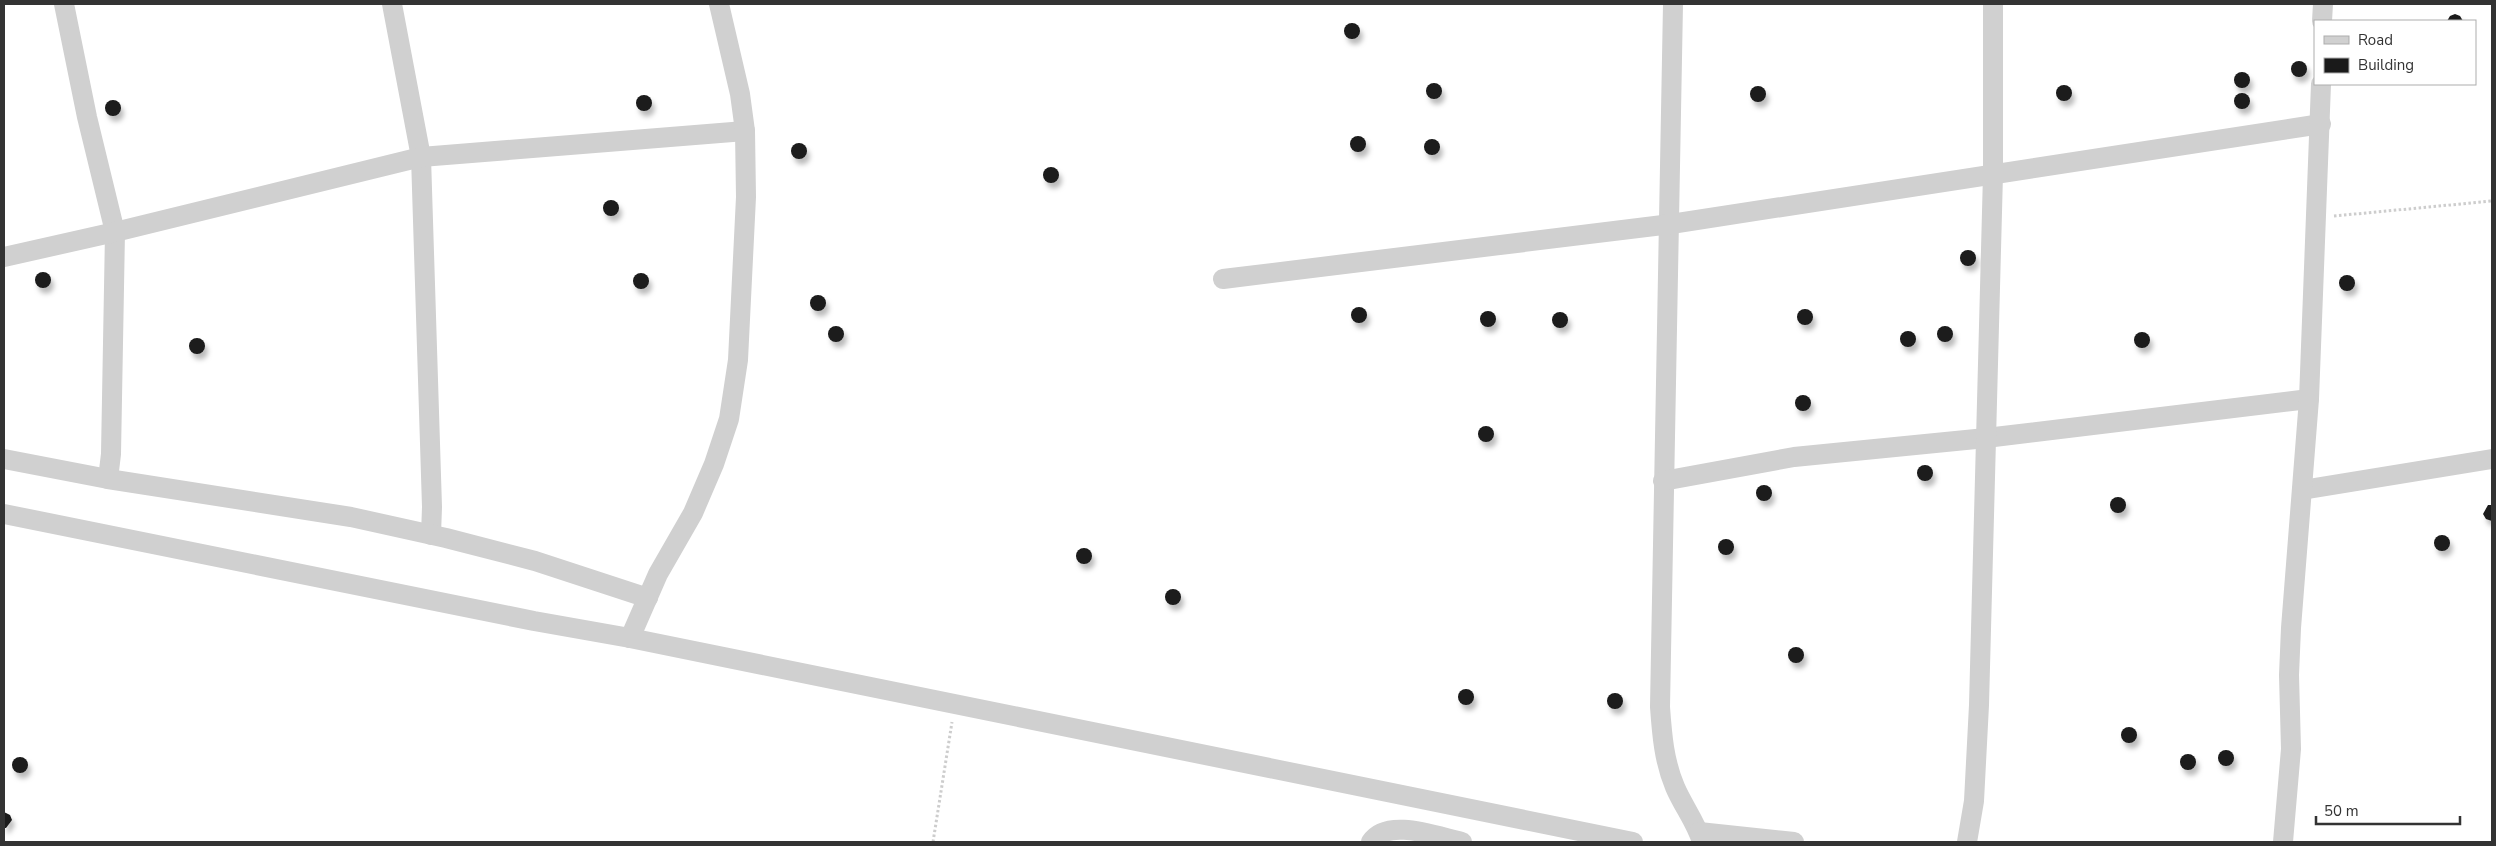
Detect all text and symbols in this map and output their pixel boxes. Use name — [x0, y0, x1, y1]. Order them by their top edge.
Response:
legend — [2314, 20, 2476, 85]
text: Road — [2358, 30, 2393, 50]
text: Building — [2358, 55, 2414, 75]
scale bar — [2316, 794, 2460, 826]
text: 50 m — [2324, 801, 2359, 821]

